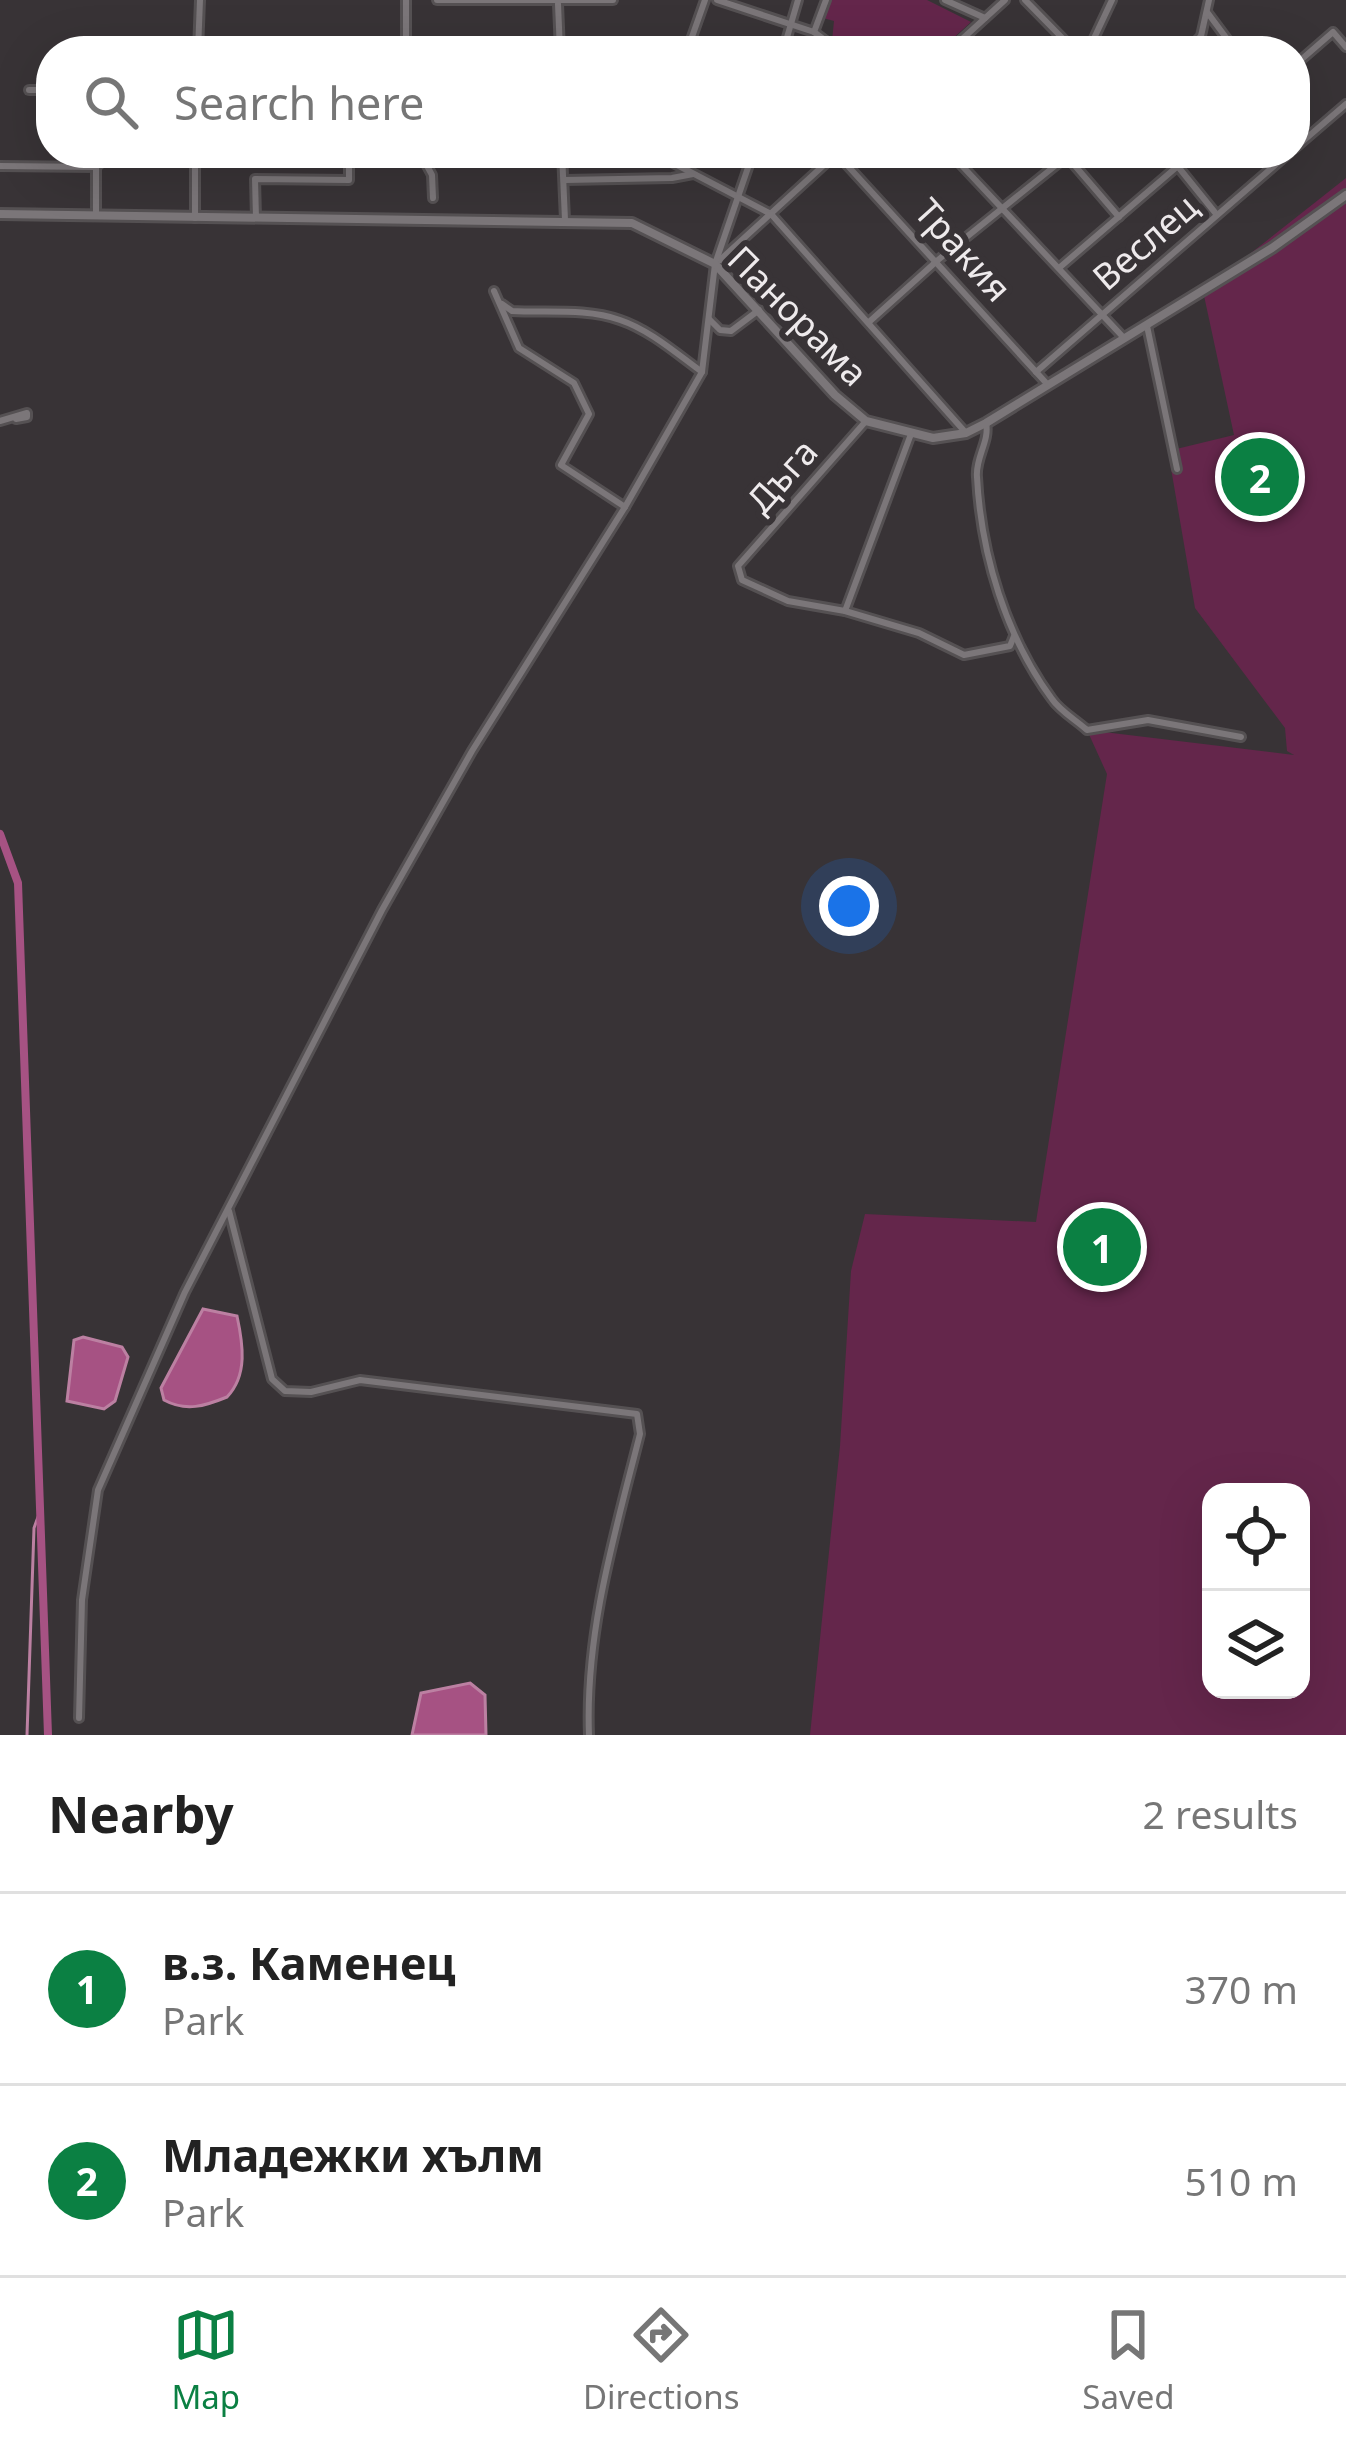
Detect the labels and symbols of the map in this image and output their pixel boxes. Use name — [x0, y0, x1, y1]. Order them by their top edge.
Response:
street label: Веслец — [1082, 182, 1208, 301]
street label: Тракия — [904, 188, 1023, 312]
street label: Панорама — [718, 235, 879, 396]
street label: Дъга — [735, 428, 828, 523]
pin: 2 — [1221, 432, 1299, 522]
your location — [819, 876, 879, 936]
pin: 1 — [1063, 1202, 1141, 1292]

